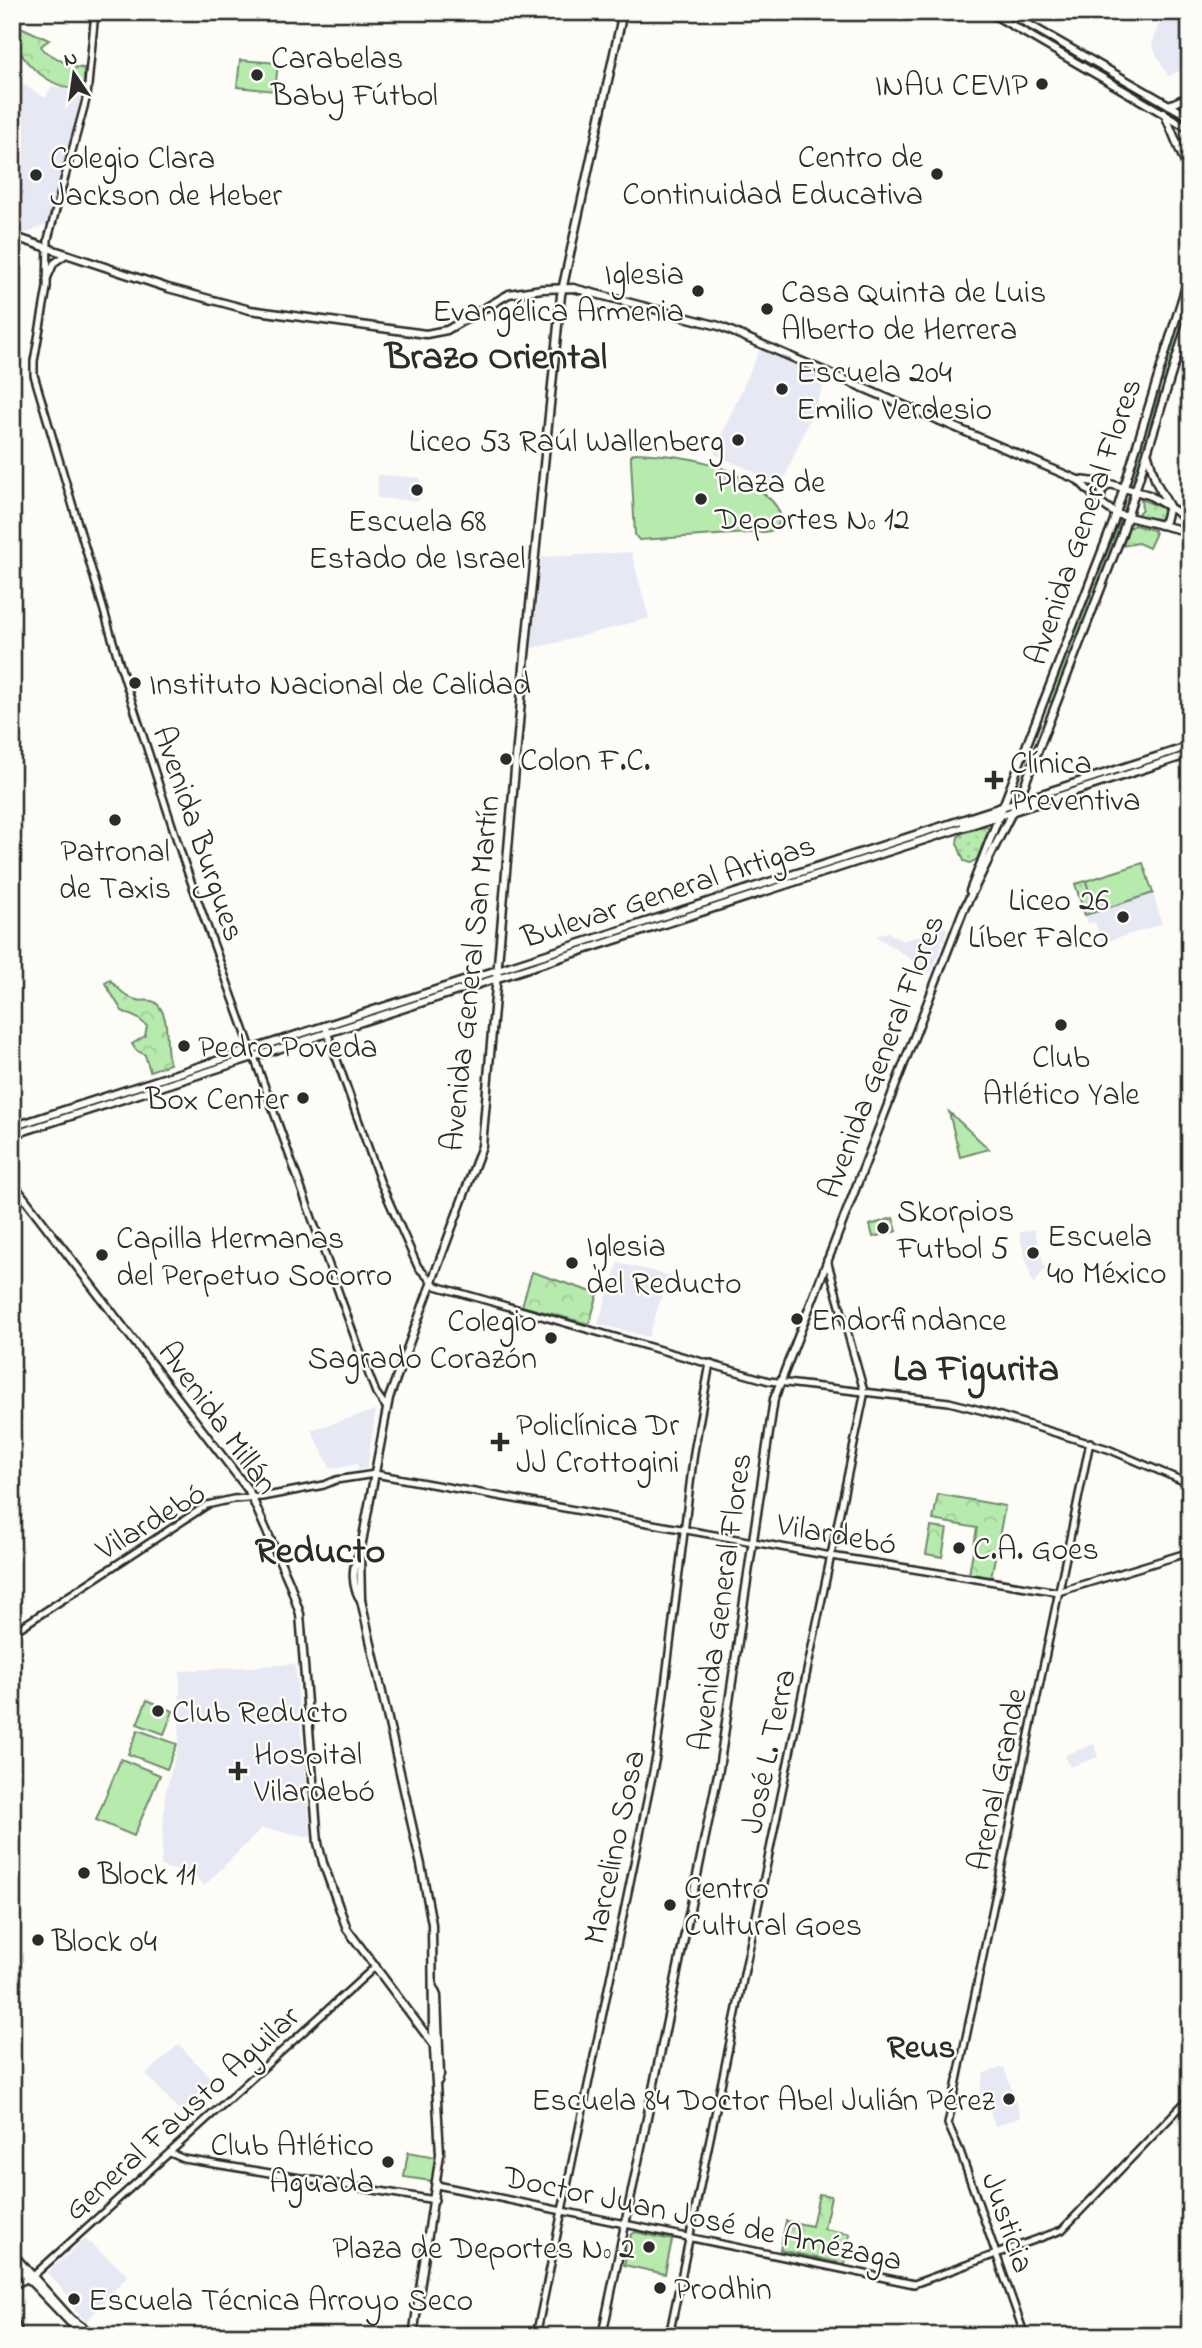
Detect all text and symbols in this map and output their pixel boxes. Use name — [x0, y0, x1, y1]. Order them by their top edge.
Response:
place label: Carabelas Baby Fútbol — [270, 37, 438, 121]
north arrow — [38, 38, 108, 108]
text: N — [61, 45, 80, 74]
place label: INAU CEVIP — [875, 64, 1028, 111]
marker: Carabelas Baby Fútbol — [249, 67, 265, 83]
marker: INAU CEVIP — [1034, 76, 1050, 92]
place label: Centro de Continuidad Educativa — [622, 136, 924, 220]
place label: Colegio Clara Jackson de Heber — [50, 137, 282, 221]
marker: Centro de Continuidad Educativa — [929, 166, 945, 182]
marker: Colegio Clara Jackson de Heber — [28, 167, 44, 183]
place label: Iglesia Evangélica Armenia — [432, 253, 684, 337]
place label: Casa Quinta de Luis Alberto de Herrera — [781, 271, 1046, 355]
marker: Iglesia Evangélica Armenia — [690, 283, 706, 299]
marker: Casa Quinta de Luis Alberto de Herrera — [759, 301, 775, 317]
district label: Brazo Oriental — [383, 331, 607, 387]
place label: Escuela 204 Emilio Verdesio — [796, 351, 992, 435]
street label: Avenida General Flores — [1014, 372, 1156, 672]
marker: Escuela 204 Emilio Verdesio — [774, 381, 790, 397]
place label: Liceo 53 Raúl Wallenberg — [409, 420, 724, 467]
marker: Liceo 53 Raúl Wallenberg — [730, 432, 746, 448]
place label: Plaza de Deportes Nº 12 — [714, 461, 910, 545]
marker: Escuela 68 Estado de Israel — [409, 482, 425, 498]
marker: Plaza de Deportes Nº 12 — [693, 491, 709, 507]
place label: Escuela 68 Estado de Israel — [308, 500, 526, 584]
place label: Instituto Nacional de Calidad — [149, 663, 531, 710]
marker: Instituto Nacional de Calidad — [127, 675, 143, 691]
street label: Avenida Burgues — [138, 720, 256, 948]
place label: Colon F.C. — [520, 739, 650, 786]
place label: Clínica Preventiva — [1010, 742, 1140, 826]
marker: Colon F.C. — [498, 751, 514, 767]
marker: Clínica Preventiva — [984, 770, 1004, 790]
street label: Avenida General San Martín — [430, 793, 515, 1154]
marker: Patronal de Taxis — [107, 812, 123, 828]
street label: Bulevar General Artigas — [515, 824, 822, 963]
place label: Patronal de Taxis — [59, 830, 171, 914]
place label: Liceo 26 Líber Falco — [968, 879, 1109, 963]
street label: Avenida General Flores — [807, 909, 959, 1206]
marker: Liceo 26 Líber Falco — [1115, 909, 1131, 925]
marker: Club Atlético Yale — [1053, 1017, 1069, 1033]
place label: Pedro Poveda — [198, 1026, 378, 1073]
place label: Club Atlético Yale — [982, 1036, 1140, 1120]
marker: Pedro Poveda — [176, 1038, 192, 1054]
place label: Box Center — [145, 1078, 289, 1125]
marker: Box Center — [295, 1090, 311, 1106]
place label: Skorpios Futbol 5 — [896, 1190, 1014, 1274]
place label: Escuela 40 México — [1047, 1215, 1167, 1299]
place label: Capilla Hermanas del Perpetuo Socorro — [116, 1217, 392, 1301]
marker: Skorpios Futbol 5 — [875, 1220, 891, 1236]
place label: Iglesia del Reducto — [586, 1225, 742, 1309]
marker: Escuela 40 México — [1025, 1245, 1041, 1261]
marker: Capilla Hermanas del Perpetuo Socorro — [94, 1247, 110, 1263]
marker: Iglesia del Reducto — [564, 1255, 580, 1271]
place label: Endorfindance — [811, 1299, 1007, 1346]
place label: Colegio Sagrado Corazón — [308, 1300, 537, 1384]
marker: Endorfindance — [789, 1311, 805, 1327]
marker: Colegio Sagrado Corazón — [543, 1330, 559, 1346]
street label: Avenida Millán — [144, 1332, 288, 1506]
district label: La Figurita — [893, 1343, 1059, 1399]
place label: Policlínica Dr JJ Crottogini — [516, 1404, 679, 1488]
marker: Policlínica Dr JJ Crottogini — [490, 1432, 510, 1452]
street label: Avenida General Flores — [678, 1450, 767, 1755]
street label: Vilardebó — [87, 1472, 216, 1575]
street label: Vilardebó — [772, 1503, 900, 1570]
district label: Reducto — [255, 1525, 385, 1581]
place label: C.A. Goes — [973, 1528, 1099, 1575]
marker: C.A. Goes — [951, 1540, 967, 1556]
street label: José L. Terra — [730, 1665, 811, 1838]
street label: Arenal Grande — [957, 1683, 1042, 1875]
place label: Club Reducto — [172, 1691, 348, 1738]
marker: Club Reducto — [150, 1703, 166, 1719]
place label: Hospital Vilardebó — [253, 1733, 375, 1817]
street label: Marcelino Sosa — [573, 1746, 660, 1949]
marker: Hospital Vilardebó — [228, 1761, 248, 1781]
place label: Block 11 — [97, 1853, 196, 1900]
marker: Block 11 — [76, 1865, 92, 1881]
place label: Centro Cultural Goes — [684, 1867, 862, 1951]
marker: Centro Cultural Goes — [662, 1897, 678, 1913]
place label: Block 04 — [51, 1920, 157, 1967]
marker: Block 04 — [30, 1932, 46, 1948]
street label: General Fausto Aguilar — [55, 1995, 312, 2234]
district label: Reus — [887, 2025, 955, 2073]
place label: Escuela 84 Doctor Abel Julián Pérez — [531, 2079, 996, 2126]
marker: Escuela 84 Doctor Abel Julián Pérez — [1001, 2091, 1017, 2107]
place label: Club Atlético Aguada — [210, 2124, 374, 2208]
marker: Club Atlético Aguada — [380, 2154, 396, 2170]
street label: Doctor Juan José de Amézaga — [497, 2155, 906, 2286]
street label: Justicia — [967, 2166, 1045, 2280]
place label: Plaza de Deportes Nº 2 — [332, 2227, 635, 2274]
marker: Plaza de Deportes Nº 2 — [641, 2239, 657, 2255]
place label: Prodhin — [674, 2268, 772, 2315]
place label: Escuela Técnica Arroyo Seco — [88, 2279, 473, 2326]
marker: Prodhin — [652, 2280, 668, 2296]
marker: Escuela Técnica Arroyo Seco — [66, 2291, 82, 2307]

